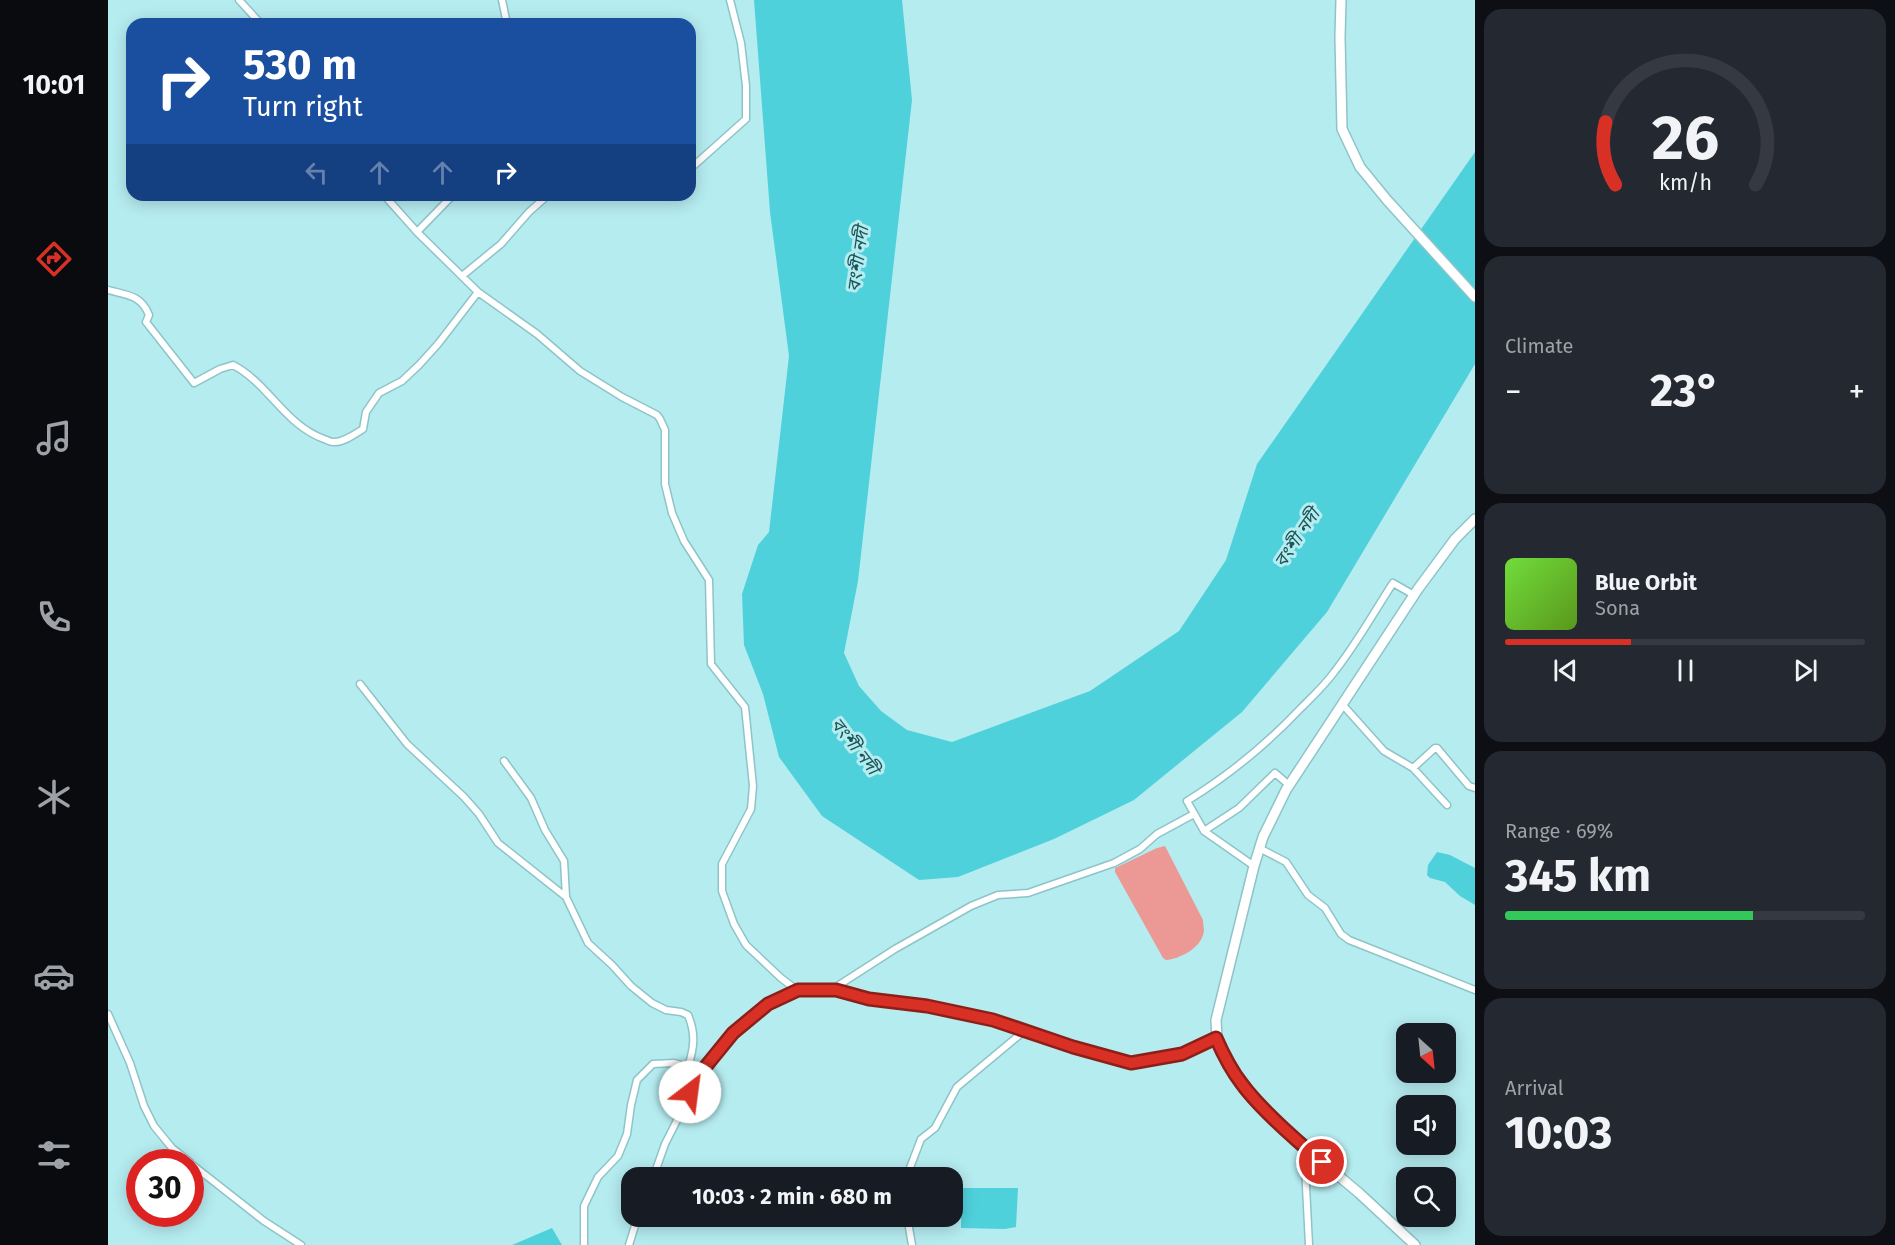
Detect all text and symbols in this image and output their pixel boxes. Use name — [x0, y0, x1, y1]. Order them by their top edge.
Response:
text: 530 m — [243, 40, 357, 90]
icon: right — [144, 42, 222, 120]
text: 10:01 — [23, 69, 85, 101]
text: Turn right — [243, 91, 363, 123]
text: 26 — [1651, 101, 1719, 176]
icon: left — [300, 156, 333, 189]
icon: ahead — [363, 156, 396, 189]
icon: ahead — [426, 156, 459, 189]
icon: right — [489, 156, 522, 189]
text: km/h — [1658, 170, 1712, 196]
water label: বংশী নদী — [843, 222, 874, 293]
icon: directions — [33, 238, 75, 280]
text: Climate — [1505, 334, 1573, 358]
text: 23° — [1650, 364, 1720, 418]
text: − — [1505, 372, 1522, 412]
text: + — [1849, 372, 1865, 412]
icon: music — [33, 417, 75, 459]
water label: বংশী নদী — [1269, 502, 1326, 571]
text: Blue Orbit — [1595, 569, 1697, 596]
icon: phone — [33, 596, 75, 638]
text: Sona — [1595, 596, 1640, 620]
icon: previous — [1549, 654, 1582, 687]
icon: pause — [1669, 654, 1702, 687]
icon: next — [1789, 654, 1822, 687]
water label: বংশী নদী — [826, 713, 886, 781]
icon: climate — [33, 776, 75, 818]
text: Range · 69% — [1505, 819, 1613, 843]
text: 345 km — [1505, 849, 1651, 903]
icon: car — [33, 955, 75, 997]
north arrow — [1396, 1023, 1456, 1083]
map controls — [1396, 1023, 1456, 1227]
position arrow — [658, 1060, 722, 1124]
text: Arrival — [1505, 1076, 1564, 1100]
button: sound — [1396, 1095, 1456, 1155]
text: 10:03 — [1505, 1106, 1612, 1160]
icon: filters — [33, 1134, 75, 1176]
pin — [1296, 1136, 1347, 1187]
icon: arrive — [1305, 1145, 1338, 1178]
speed limit sign: 30 — [126, 1149, 204, 1227]
button: search — [1396, 1167, 1456, 1227]
text: 10:03 · 2 min · 680 m — [692, 1183, 892, 1210]

